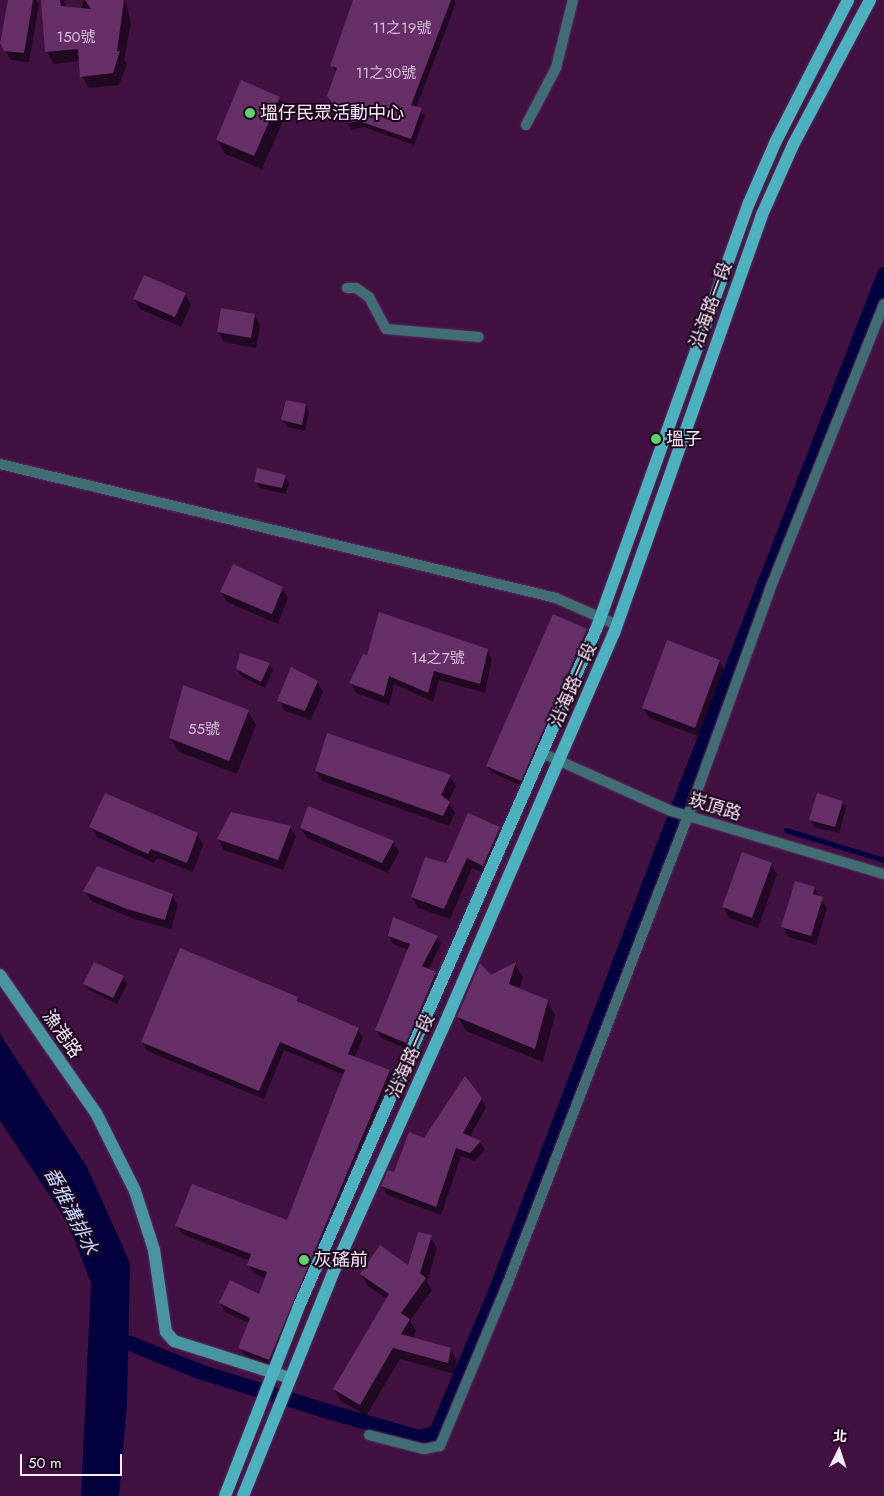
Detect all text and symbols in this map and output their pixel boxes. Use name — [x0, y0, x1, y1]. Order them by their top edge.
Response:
house number: 11之19號 — [373, 20, 431, 38]
house number: 150號 — [56, 29, 96, 47]
house number: 11之30號 — [356, 65, 416, 83]
place label: 塭仔民眾活動中心 — [260, 102, 404, 124]
marker: 塭仔民眾活動中心 — [244, 107, 256, 119]
street label: 沿海路一段 — [685, 259, 737, 351]
place label: 塭子 — [666, 428, 702, 450]
marker: 塭子 — [650, 433, 662, 445]
street label: 沿海路一段 — [545, 639, 601, 731]
house number: 14之7號 — [411, 650, 465, 668]
house number: 55號 — [188, 721, 220, 739]
street label: 崁頂路 — [686, 789, 744, 825]
street label: 漁港路 — [38, 1006, 86, 1062]
street label: 沿海路一段 — [383, 1010, 439, 1102]
water label: 番雅溝排水 — [39, 1164, 103, 1258]
place label: 灰磘前 — [314, 1249, 368, 1271]
marker: 灰磘前 — [298, 1254, 310, 1266]
north arrow — [814, 1426, 864, 1476]
text: 北 — [832, 1426, 848, 1447]
scale bar — [22, 1444, 125, 1476]
text: 50 m — [28, 1452, 62, 1474]

